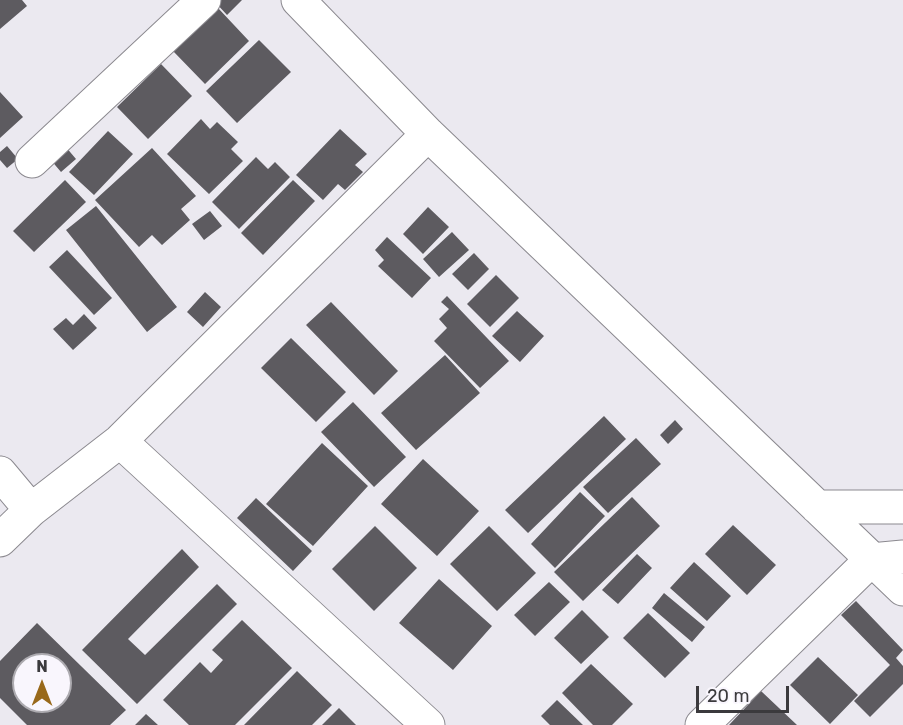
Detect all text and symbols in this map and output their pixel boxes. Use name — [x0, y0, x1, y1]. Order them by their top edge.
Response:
north arrow — [12, 653, 72, 713]
text: N — [36, 657, 48, 676]
scale bar — [699, 674, 792, 712]
text: 20 m — [707, 685, 749, 707]

